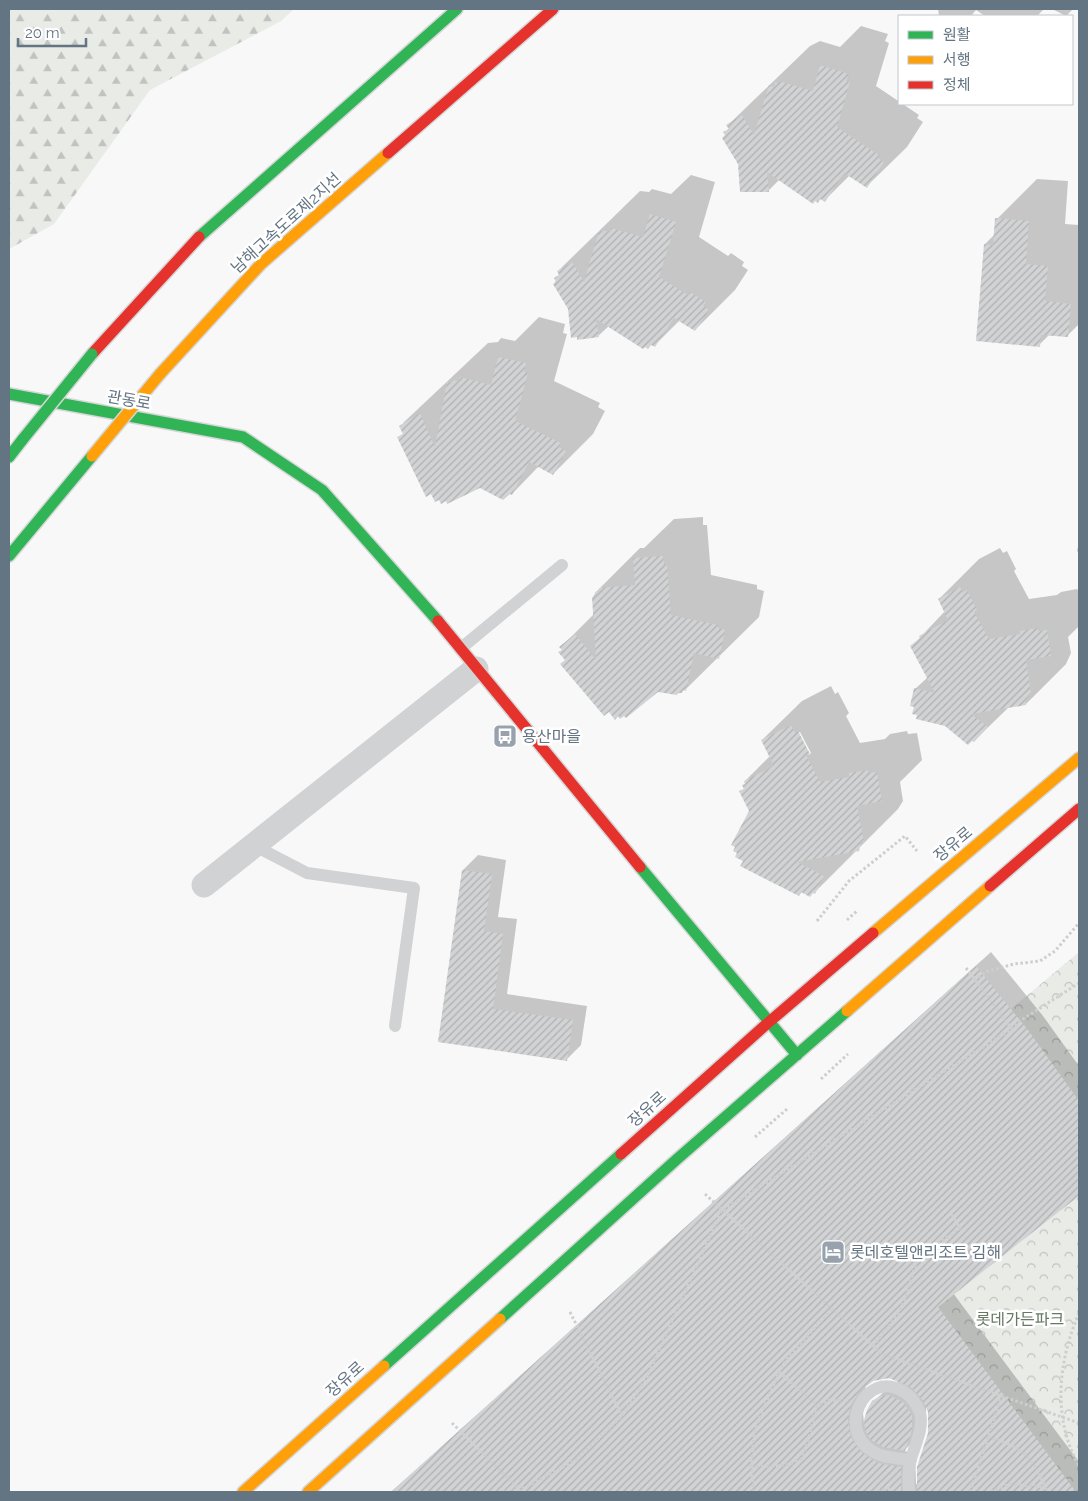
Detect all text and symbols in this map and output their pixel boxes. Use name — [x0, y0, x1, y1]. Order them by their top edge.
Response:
scale bar — [18, 15, 85, 47]
legend — [898, 15, 1073, 105]
text: 20 m — [25, 24, 60, 42]
text: 원활 — [943, 26, 971, 44]
text: 서행 — [943, 51, 971, 69]
text: 정체 — [943, 76, 971, 94]
street label: 남해고속도로제2지선 — [227, 169, 345, 277]
street label: 관동로 — [106, 387, 153, 413]
bus stop icon: 용산마을 — [492, 723, 518, 749]
place label: 용산마을 — [522, 727, 581, 746]
street label: 장유로 — [930, 822, 976, 865]
street label: 장유로 — [624, 1087, 670, 1131]
hotel icon: 롯데호텔앤리조트 김해 — [820, 1239, 846, 1265]
place label: 롯데호텔앤리조트 김해 — [850, 1243, 1001, 1262]
park label: 롯데가든파크 — [976, 1310, 1064, 1329]
street label: 장유로 — [322, 1357, 368, 1401]

